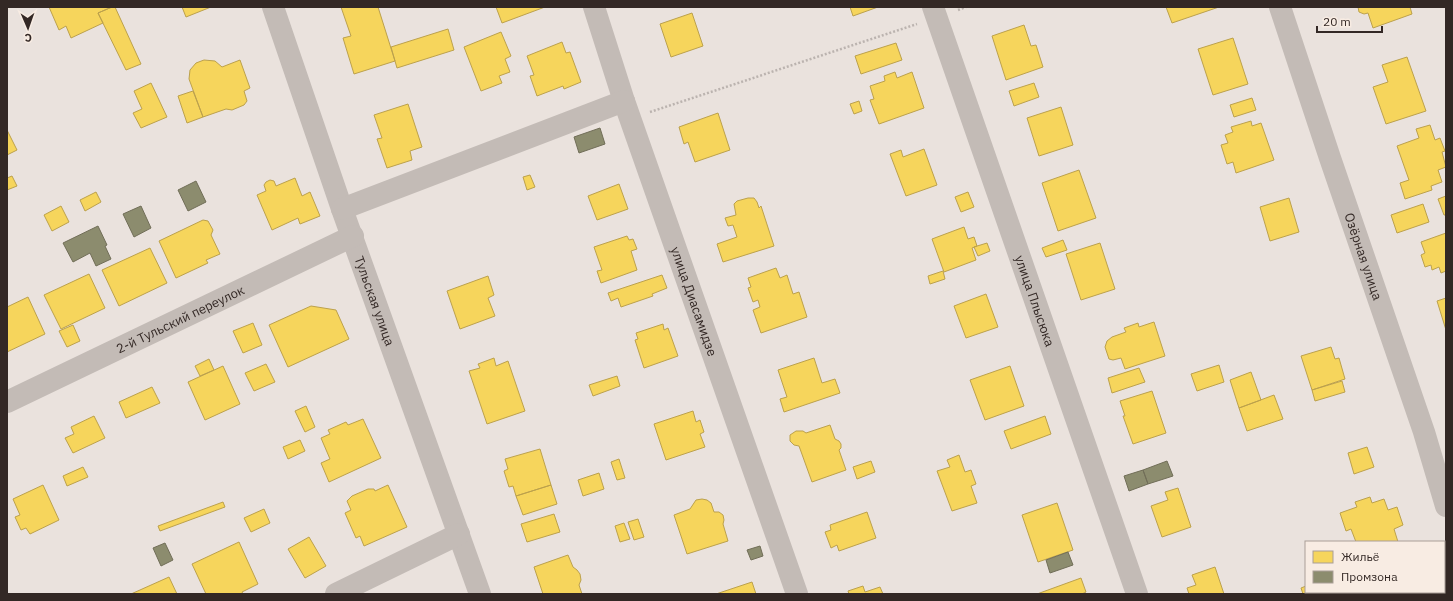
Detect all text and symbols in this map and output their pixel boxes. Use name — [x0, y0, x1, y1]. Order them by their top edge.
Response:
north arrow — [8, 8, 48, 48]
scale bar — [1317, 8, 1382, 34]
text: 20 m — [1323, 14, 1351, 29]
text: С — [25, 31, 32, 45]
street label: Озёрная улица — [1341, 210, 1387, 302]
street label: улица Диасамидзе — [667, 244, 721, 358]
street label: улица Плысюка — [1011, 253, 1059, 349]
street label: Тульская улица — [351, 254, 399, 348]
street label: 2-й Тульский переулок — [113, 281, 247, 357]
legend — [1305, 541, 1445, 593]
text: Жильё — [1341, 549, 1380, 564]
text: Промзона — [1341, 569, 1398, 584]

